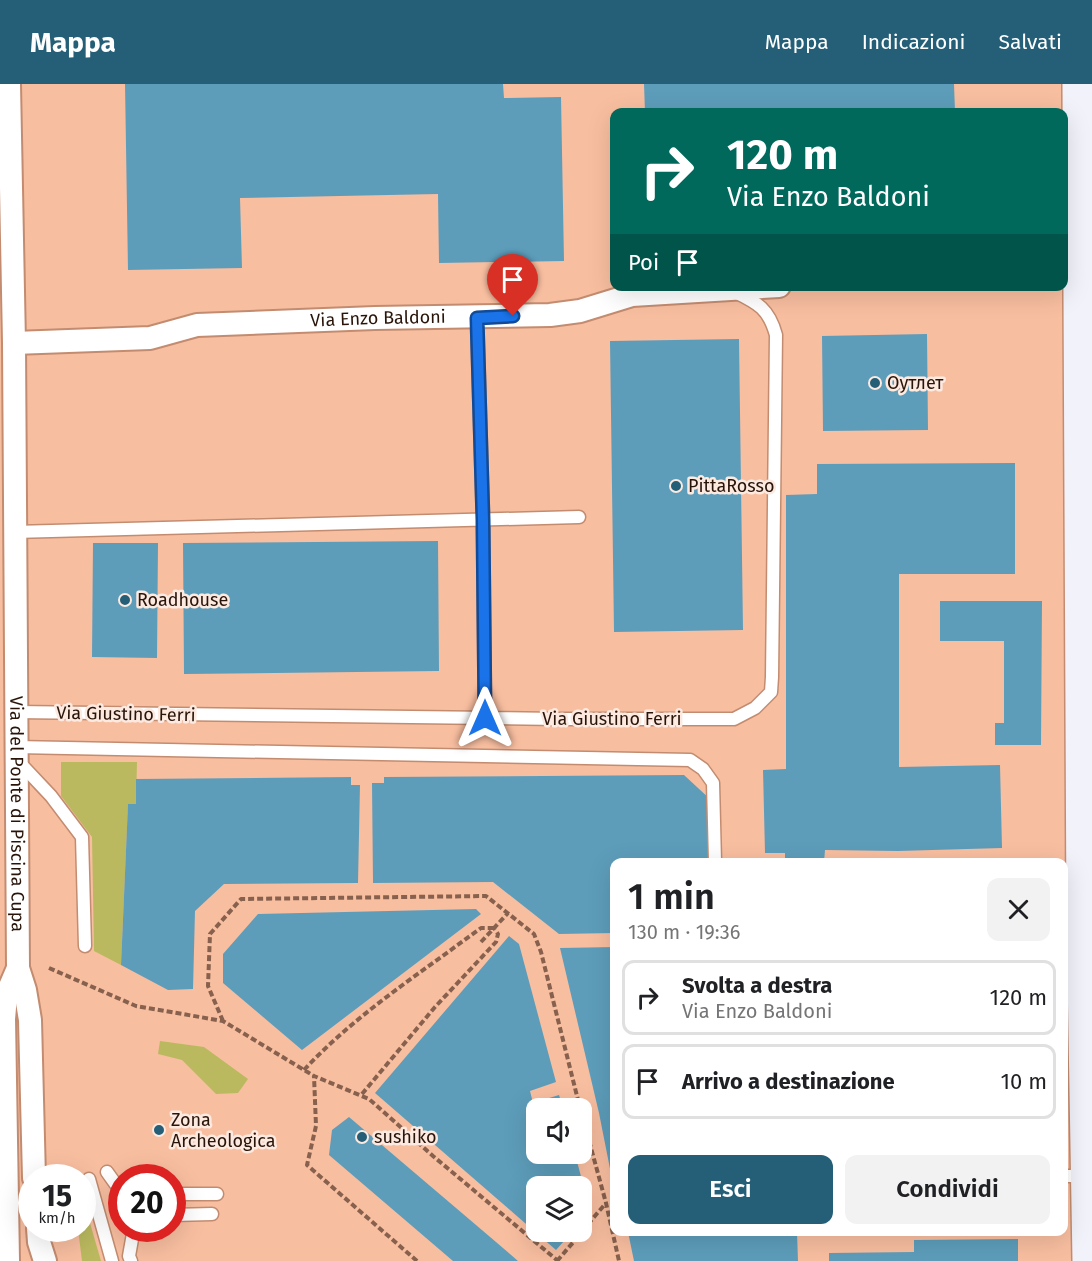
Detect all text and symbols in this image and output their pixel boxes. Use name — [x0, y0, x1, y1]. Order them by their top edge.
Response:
text: Mappa — [30, 26, 116, 59]
text: Mappa — [765, 29, 829, 55]
text: Indicazioni — [862, 29, 965, 55]
text: Salvati — [998, 29, 1062, 55]
text: 120 m — [727, 130, 838, 180]
icon: right — [628, 132, 706, 210]
text: Via Enzo Baldoni — [727, 181, 930, 213]
icon: arrive — [671, 246, 704, 279]
text: Poi — [628, 249, 659, 276]
pin — [487, 254, 538, 316]
icon: arrive — [496, 263, 529, 296]
street label: Via Enzo Baldoni — [310, 306, 446, 332]
place label: Оутлет — [887, 372, 944, 394]
marker: Оутлет — [868, 376, 882, 390]
place label: PittaRosso — [688, 475, 774, 497]
marker: PittaRosso — [669, 479, 683, 493]
place label: Roadhouse — [137, 589, 228, 611]
marker: Roadhouse — [118, 593, 132, 607]
position arrow — [453, 686, 517, 750]
street label: Via del Ponte di Piscina Cupa — [5, 696, 29, 932]
street label: Via Giustino Ferri — [56, 702, 196, 726]
street label: Via Giustino Ferri — [542, 708, 682, 730]
text: 1 min — [628, 875, 715, 919]
button: close — [987, 878, 1050, 941]
text: 130 m · 19:36 — [628, 920, 740, 944]
text: Svolta a destra — [682, 972, 832, 999]
icon: right — [631, 981, 664, 1014]
text: 120 m — [990, 984, 1047, 1011]
text: Via Enzo Baldoni — [682, 999, 832, 1023]
icon: arrive — [631, 1065, 664, 1098]
text: Arrivo a destinazione — [682, 1068, 895, 1095]
text: 10 m — [1001, 1068, 1047, 1095]
map controls — [526, 1098, 592, 1242]
button: sound — [526, 1098, 592, 1164]
place label: Zona Archeologica — [171, 1109, 276, 1152]
marker: Zona Archeologica — [152, 1123, 166, 1137]
place label: sushiko — [374, 1126, 436, 1148]
marker: sushiko — [355, 1130, 369, 1144]
button: Esci — [628, 1155, 833, 1224]
button: Condividi — [845, 1155, 1050, 1224]
speed limit sign: 20 — [108, 1164, 186, 1242]
button: layers — [526, 1176, 592, 1242]
text: 15 — [42, 1178, 72, 1214]
text: km/h — [38, 1209, 76, 1227]

